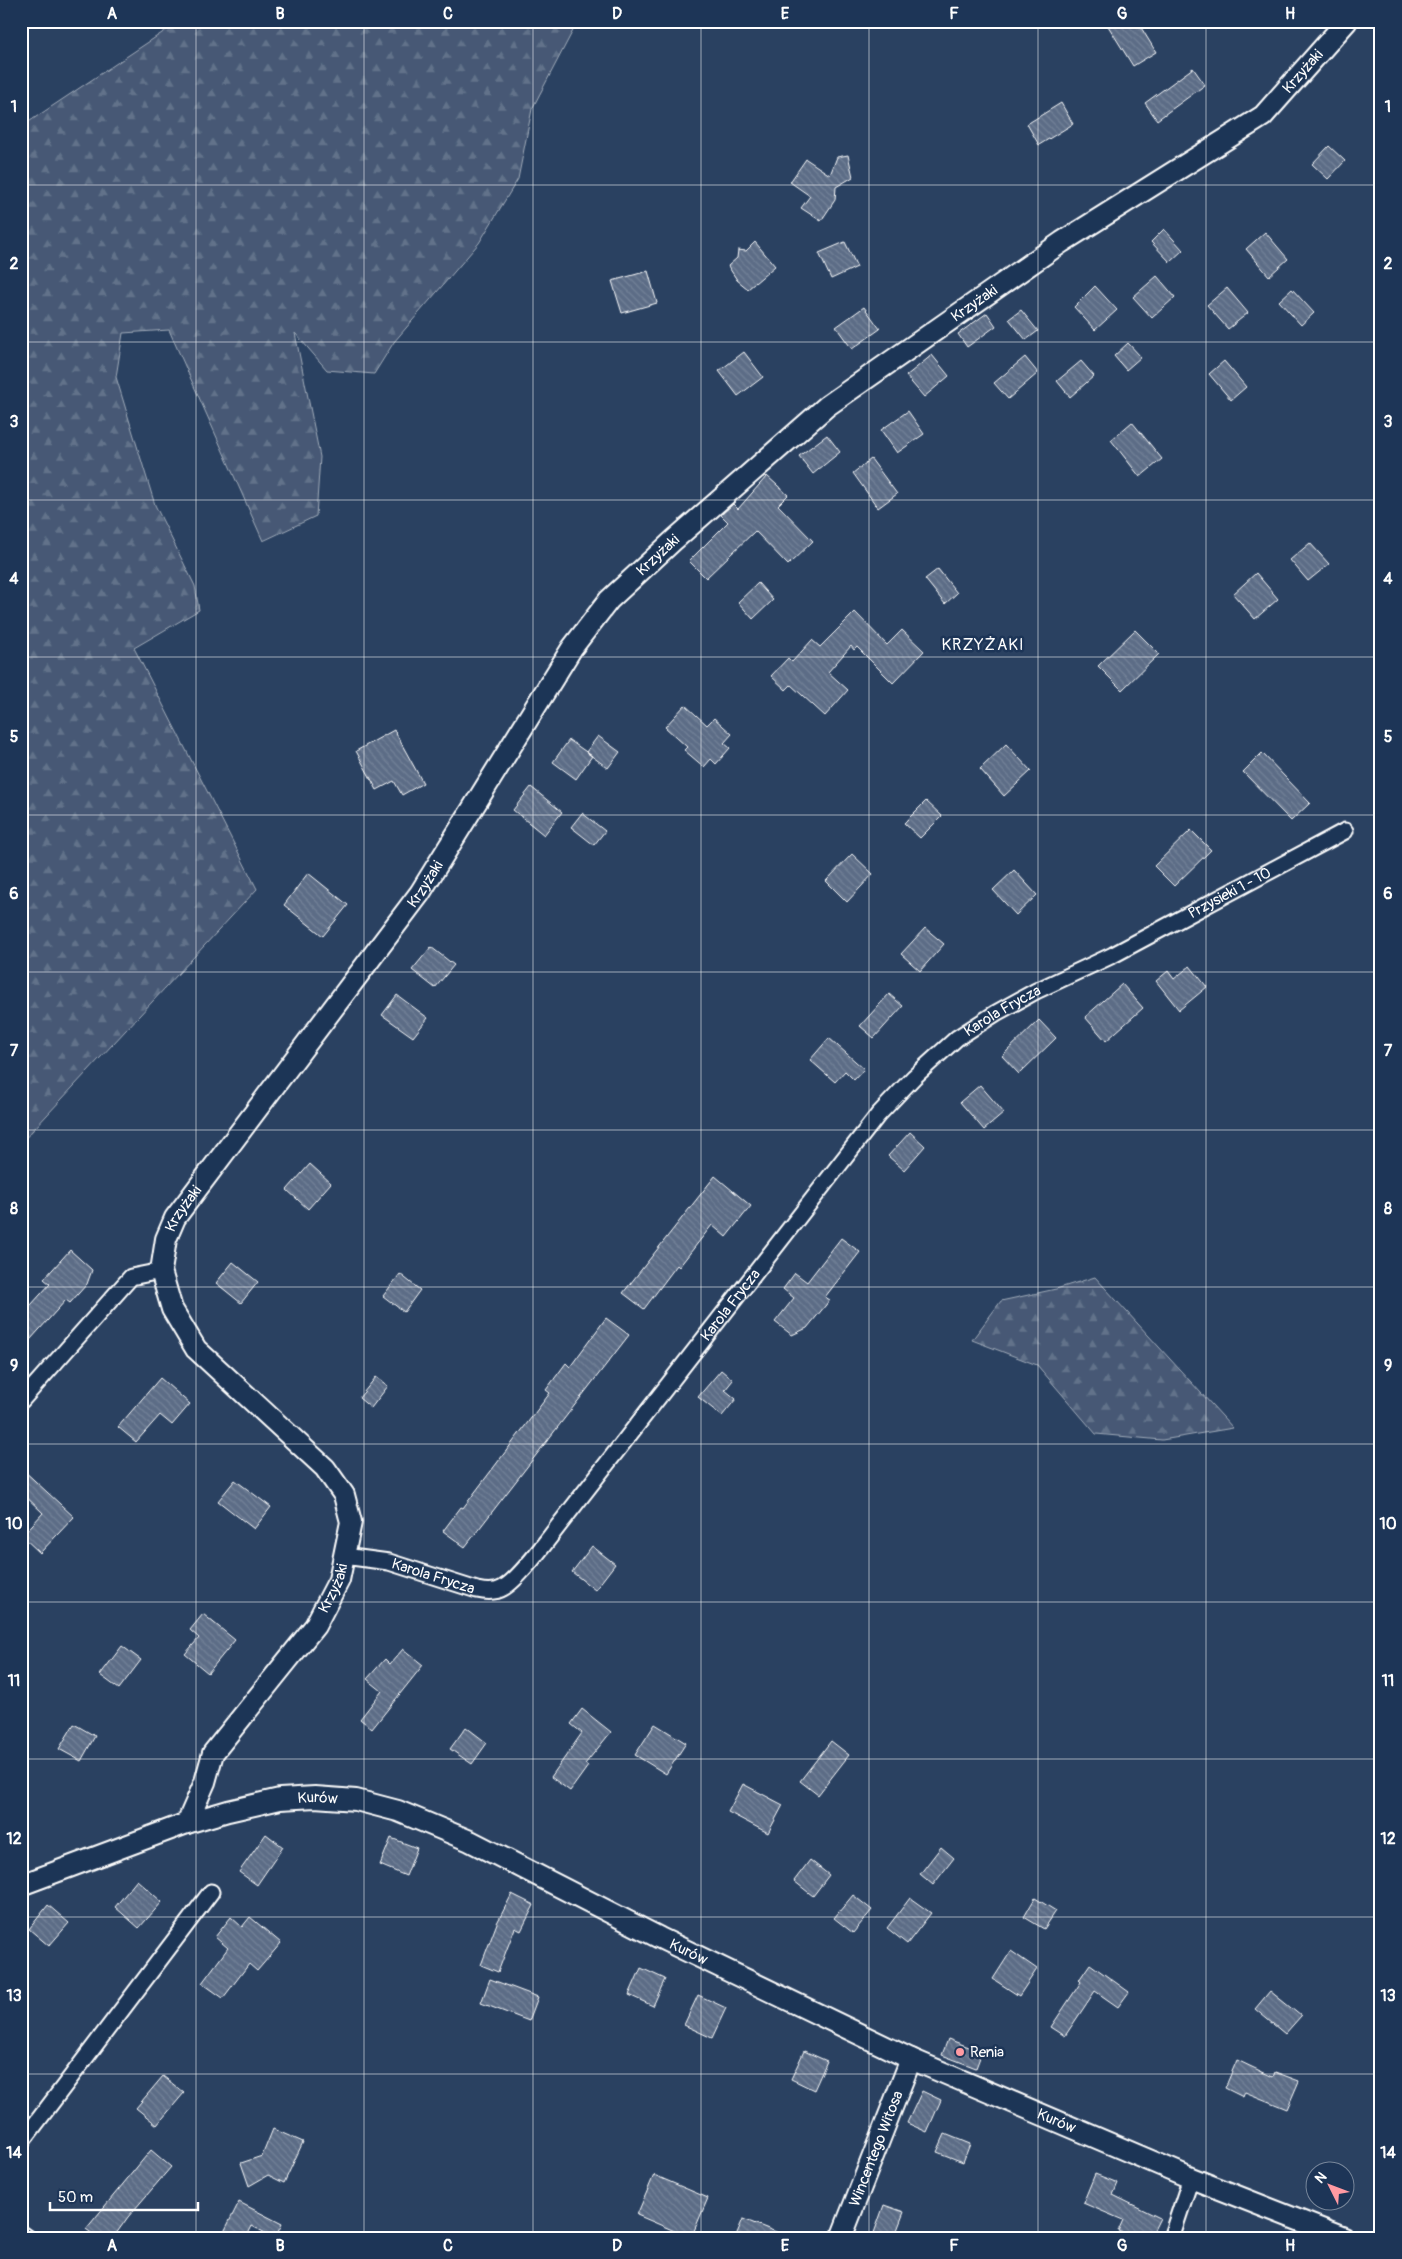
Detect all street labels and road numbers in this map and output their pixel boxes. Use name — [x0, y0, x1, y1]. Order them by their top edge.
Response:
street label: Krzyżaki — [1278, 45, 1327, 97]
street label: Krzyżaki — [947, 280, 1001, 326]
street label: Krzyżaki — [632, 530, 684, 580]
street label: Krzyżaki — [403, 857, 447, 911]
street label: Przysieki 1 - 10 — [1185, 863, 1274, 923]
street label: Karola Frycza — [960, 981, 1044, 1041]
street label: Krzyżaki — [161, 1181, 206, 1235]
street label: Karola Frycza — [696, 1265, 764, 1345]
street label: Karola Frycza — [389, 1554, 477, 1598]
street label: Krzyżaki — [314, 1562, 352, 1616]
street label: Kurów — [297, 1787, 338, 1808]
street label: Kurów — [666, 1934, 711, 1969]
street label: Wincentego Witosa — [845, 2088, 907, 2209]
street label: Kurów — [1034, 2104, 1079, 2137]

